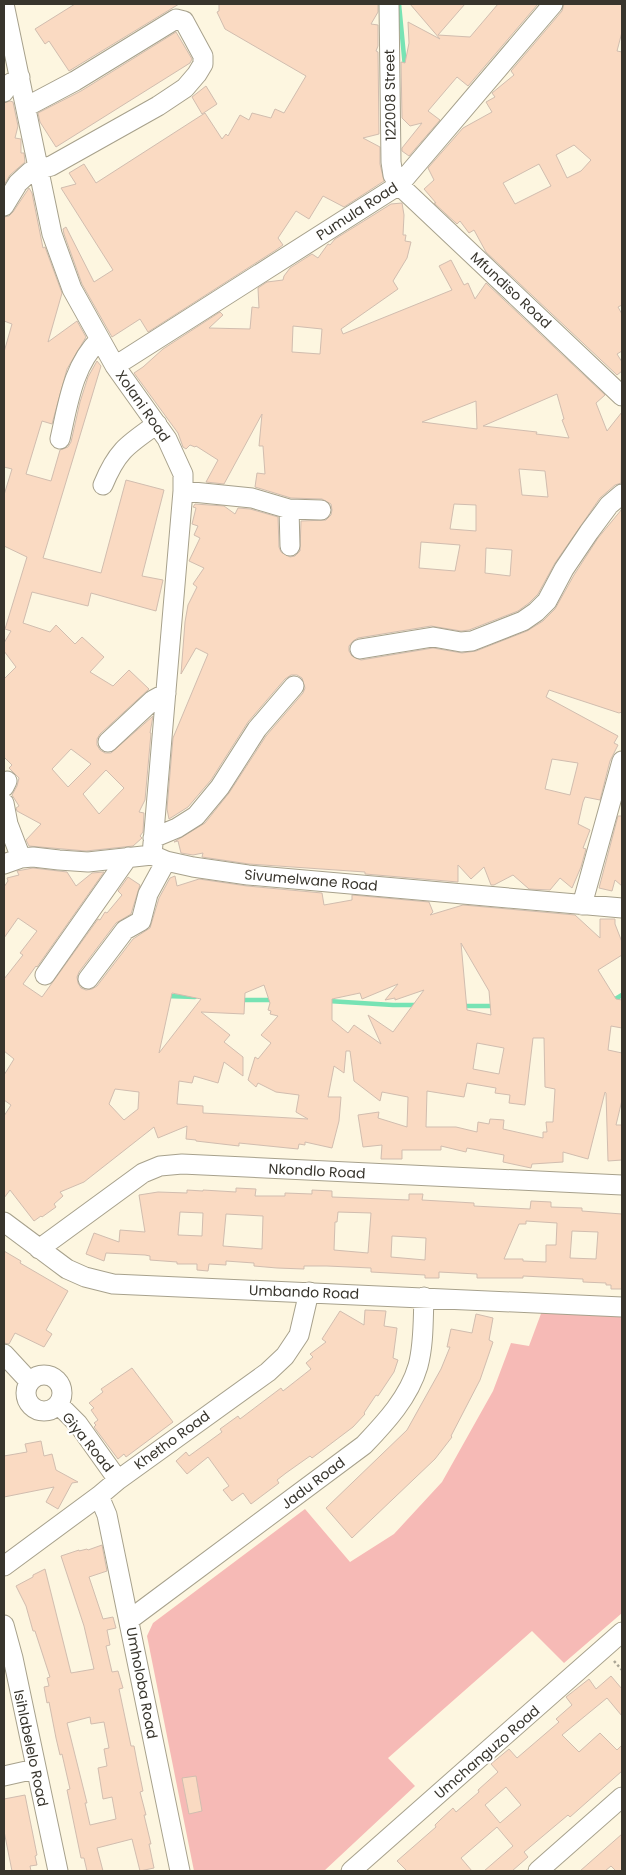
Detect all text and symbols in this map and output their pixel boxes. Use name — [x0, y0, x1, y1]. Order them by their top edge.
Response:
street label: 122008 Street — [379, 49, 401, 141]
street label: Pumula Road — [312, 177, 402, 245]
street label: Mfundiso Road — [466, 247, 556, 333]
street label: Xolani Road — [111, 366, 175, 446]
street label: Sivumelwane Road — [244, 864, 378, 896]
street label: Nkondlo Road — [268, 1158, 366, 1184]
street label: Umbando Road — [249, 1280, 359, 1304]
street label: Khetho Road — [130, 1406, 214, 1474]
street label: Giya Road — [58, 1408, 118, 1476]
street label: Jadu Road — [277, 1452, 349, 1514]
street label: Umholoba Road — [121, 1625, 163, 1741]
street label: Isihlabelelo Road — [9, 1688, 53, 1808]
street label: Umchanguzo Road — [430, 1701, 544, 1803]

